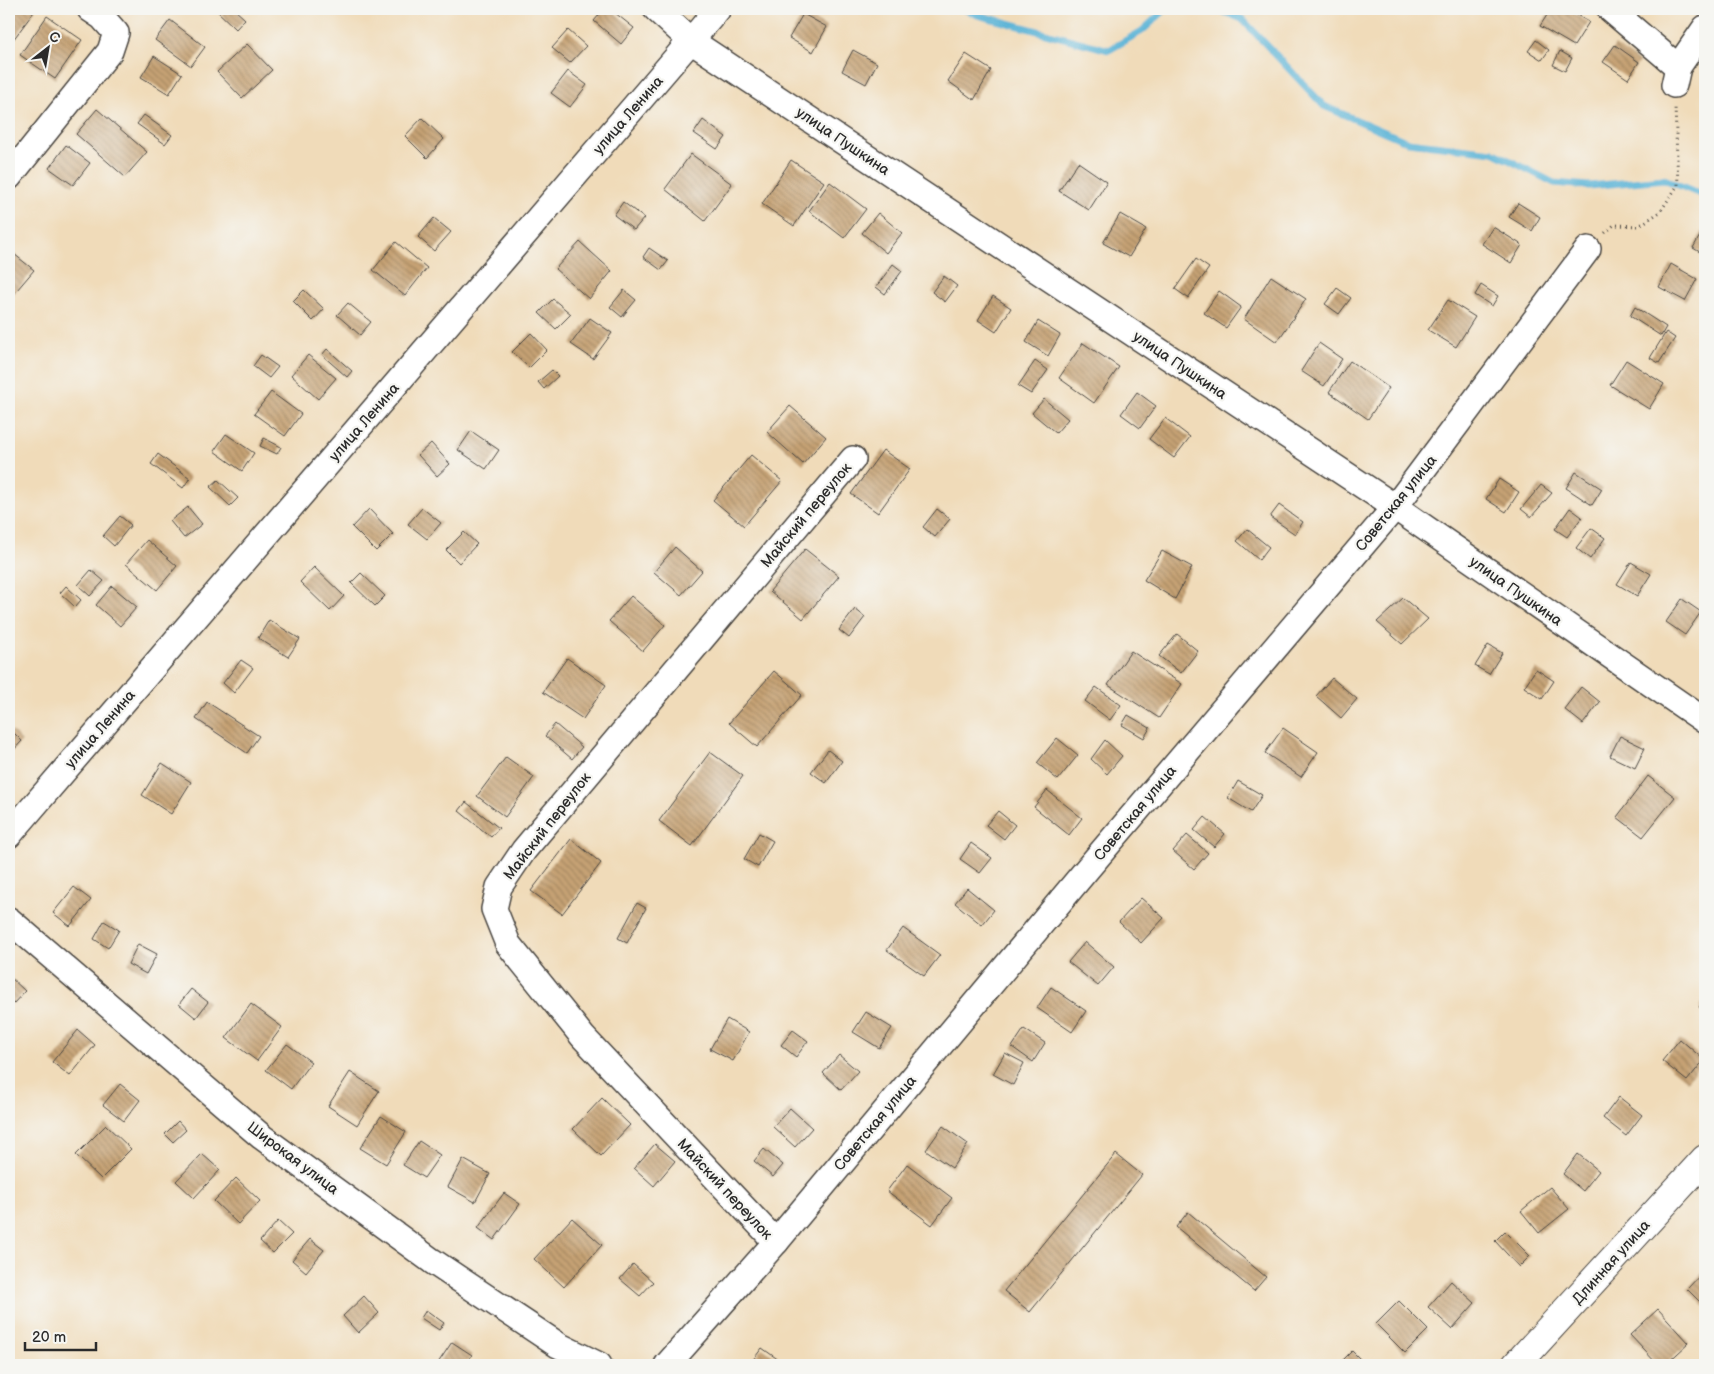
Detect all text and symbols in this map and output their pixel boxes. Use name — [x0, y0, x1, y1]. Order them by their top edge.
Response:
north arrow — [22, 22, 72, 72]
text: С — [46, 27, 63, 47]
street label: улица Ленина — [589, 72, 668, 158]
street label: улица Пушкина — [792, 103, 893, 180]
street label: улица Пушкина — [1129, 327, 1230, 404]
street label: улица Ленина — [325, 379, 404, 465]
street label: Советская улица — [1352, 451, 1441, 555]
street label: Майский переулок — [757, 459, 856, 572]
street label: улица Пушкина — [1466, 552, 1566, 631]
street label: улица Ленина — [61, 686, 140, 772]
street label: Советская улица — [1090, 762, 1181, 865]
street label: Майский переулок — [499, 769, 595, 884]
street label: Советская улица — [830, 1072, 921, 1175]
street label: Широкая улица — [243, 1118, 342, 1199]
street label: Майский переулок — [673, 1135, 776, 1244]
street label: Длинная улица — [1568, 1216, 1654, 1309]
scale bar — [25, 1319, 96, 1351]
text: 20 m — [32, 1328, 66, 1347]

